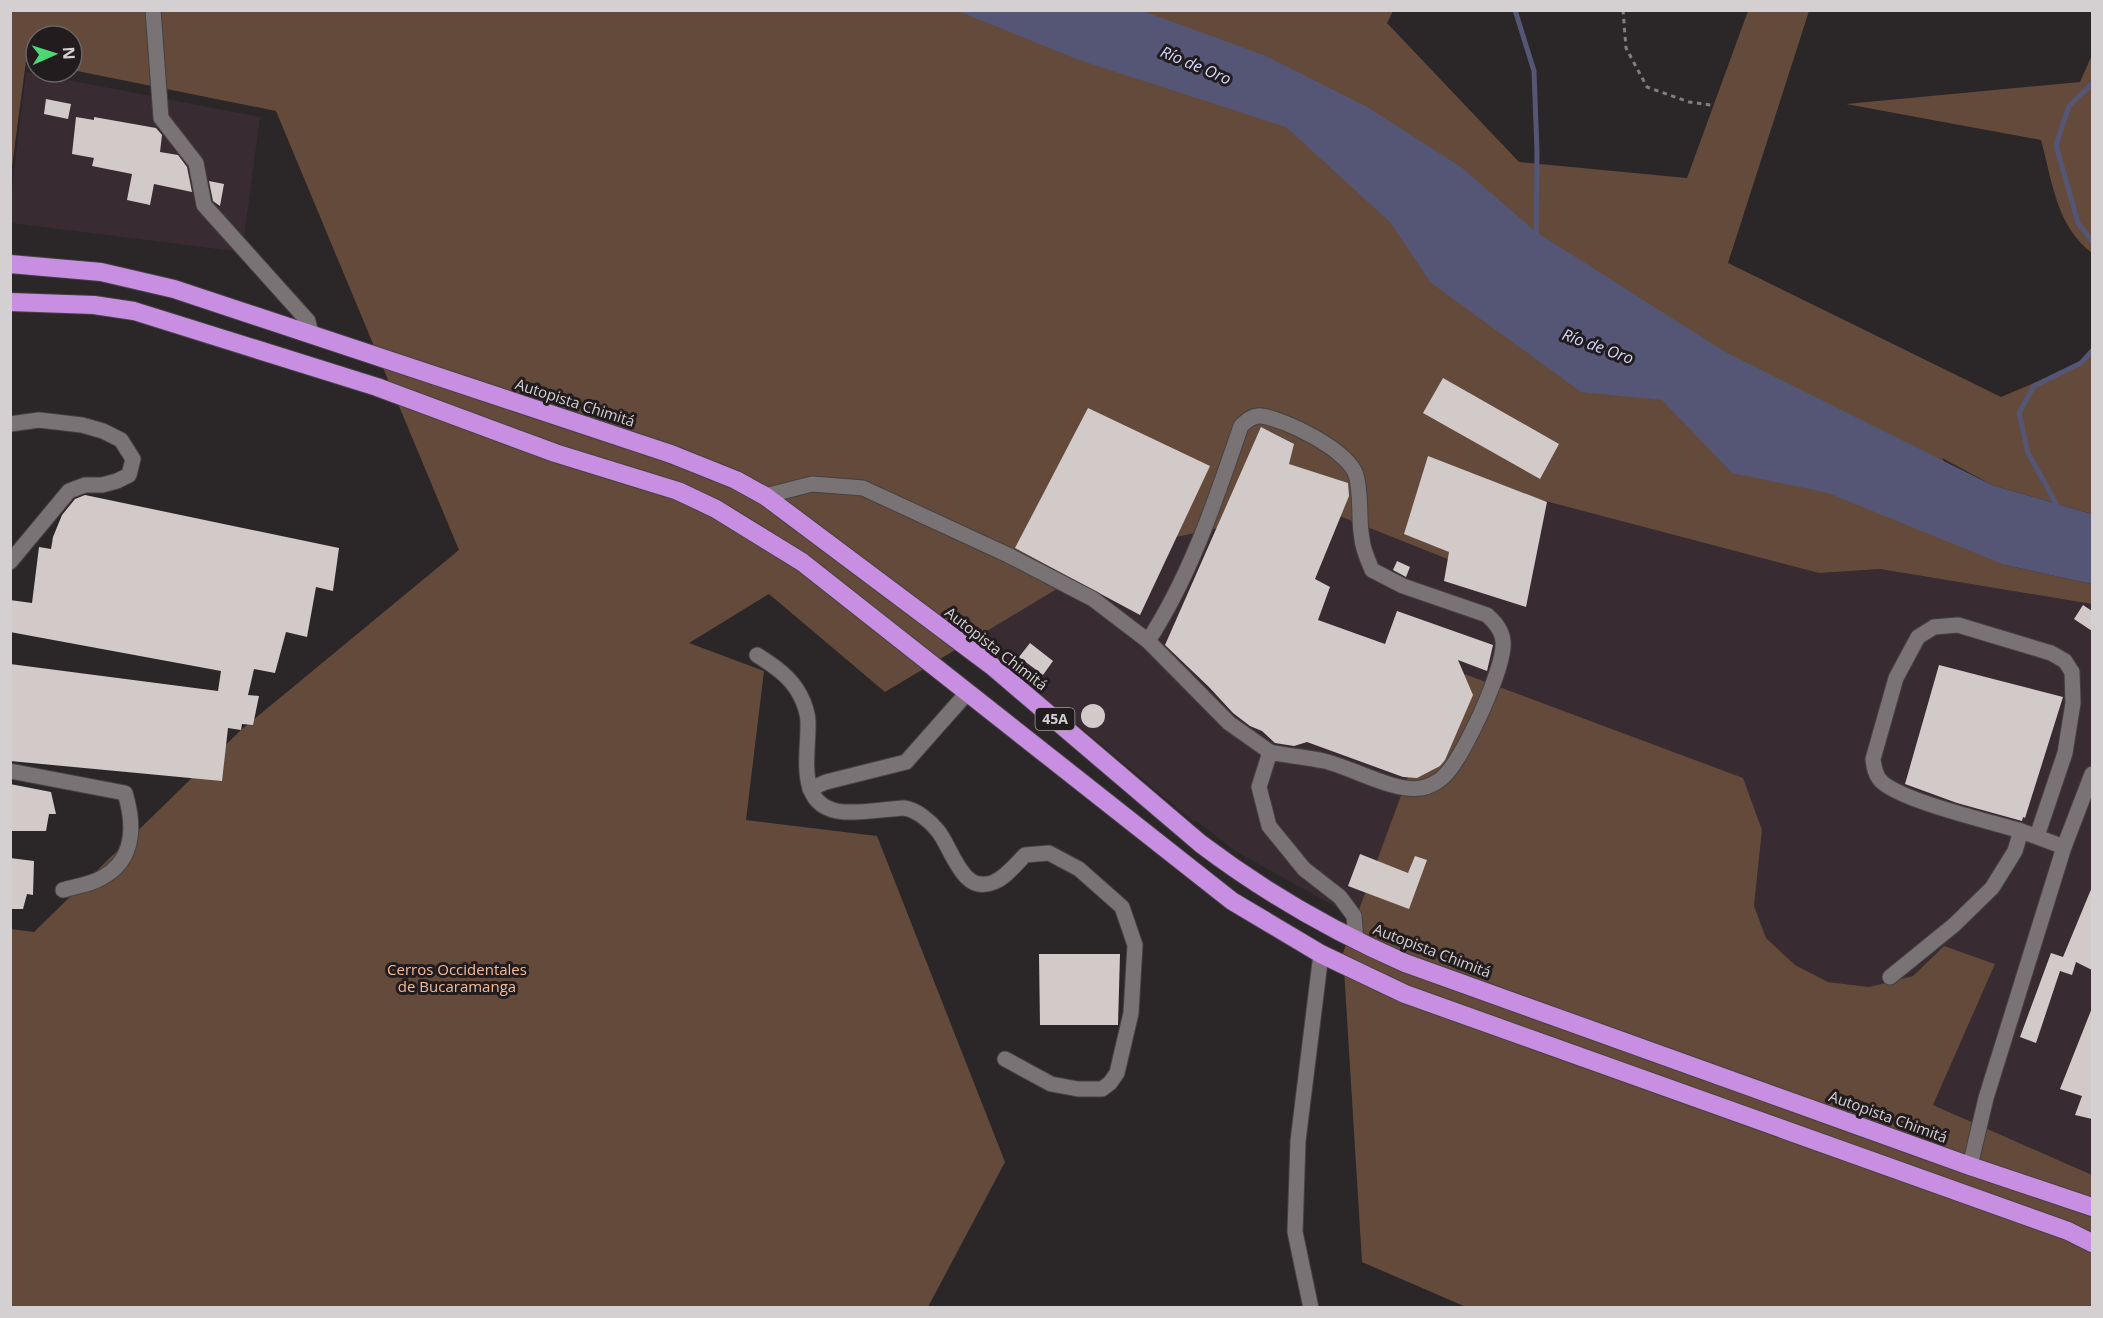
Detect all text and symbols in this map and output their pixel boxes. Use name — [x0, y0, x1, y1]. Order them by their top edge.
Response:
north arrow — [24, 24, 84, 84]
water label: Río de Oro — [1157, 40, 1235, 90]
text: N — [58, 46, 80, 60]
water label: Río de Oro — [1559, 323, 1637, 369]
street label: Autopista Chimitá — [513, 373, 638, 431]
street label: Autopista Chimitá — [941, 602, 1052, 694]
road number: 45A — [1036, 708, 1074, 730]
street label: Autopista Chimitá — [1371, 918, 1494, 982]
park label: Cerros Occidentales de Bucaramanga — [387, 959, 527, 996]
street label: Autopista Chimitá — [1826, 1085, 1950, 1147]

